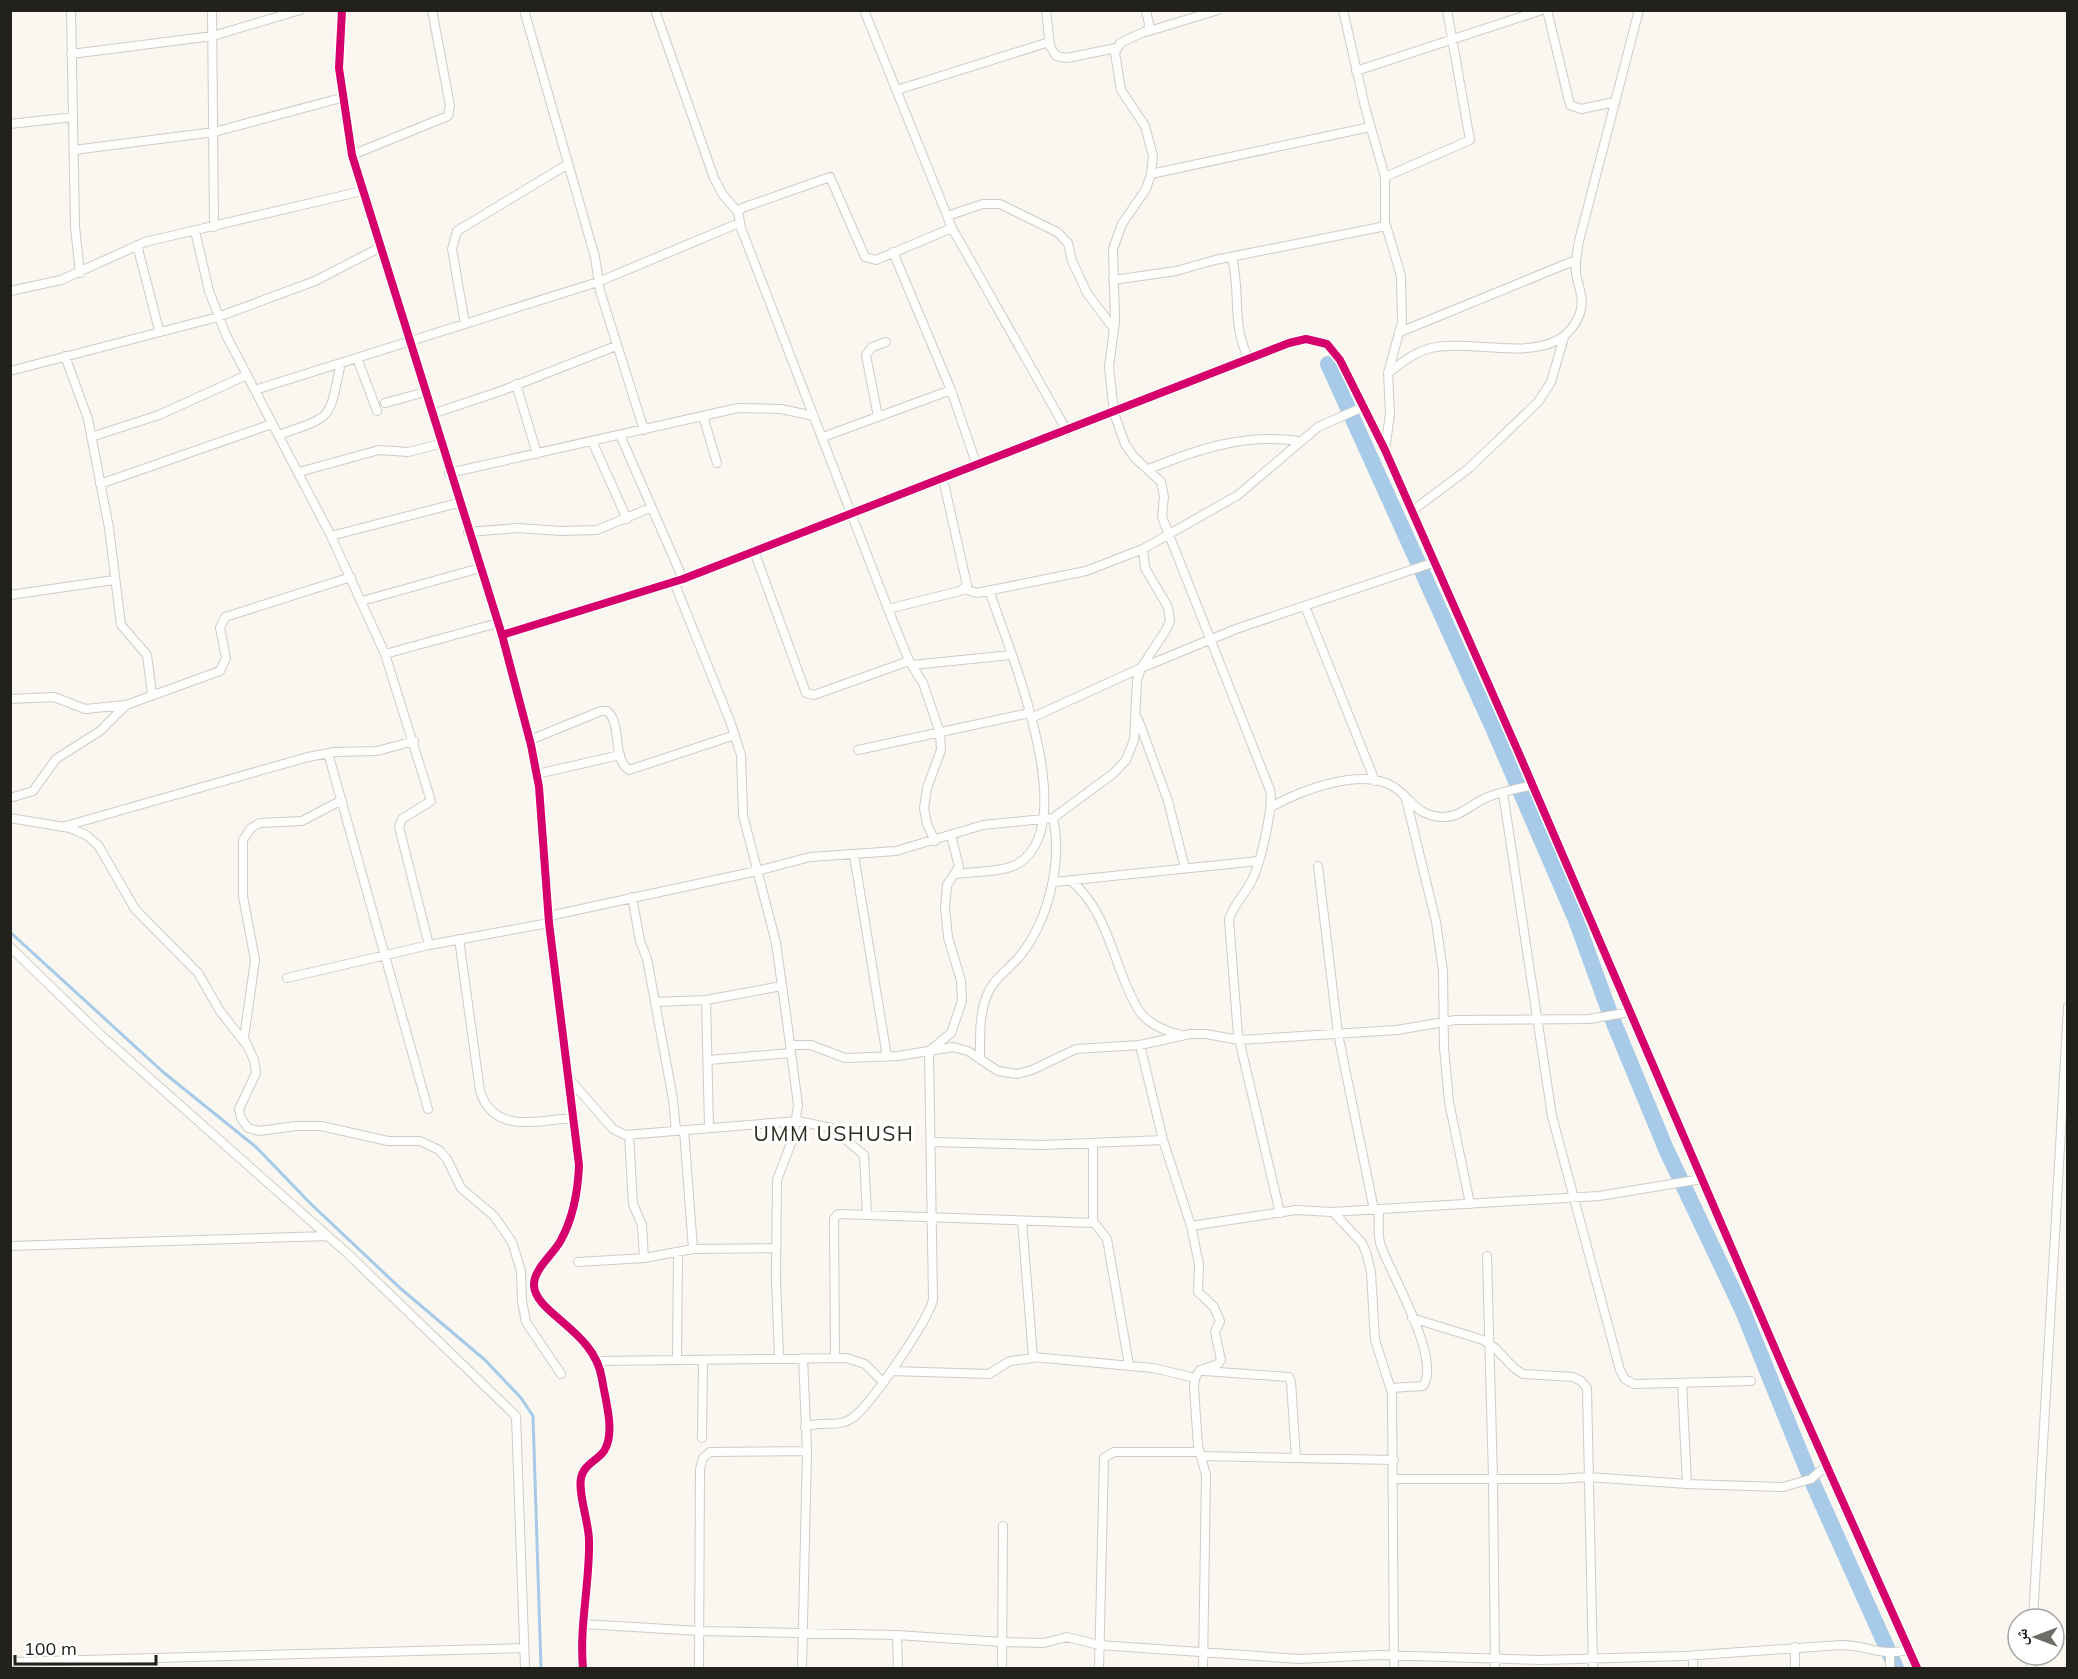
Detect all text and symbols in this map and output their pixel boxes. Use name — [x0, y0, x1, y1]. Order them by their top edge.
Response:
district label: UMM USHUSH — [754, 1120, 914, 1146]
north arrow — [2006, 1607, 2066, 1667]
scale bar — [15, 1628, 156, 1666]
text: ش — [2011, 1628, 2031, 1645]
text: 100 m — [24, 1637, 77, 1660]

